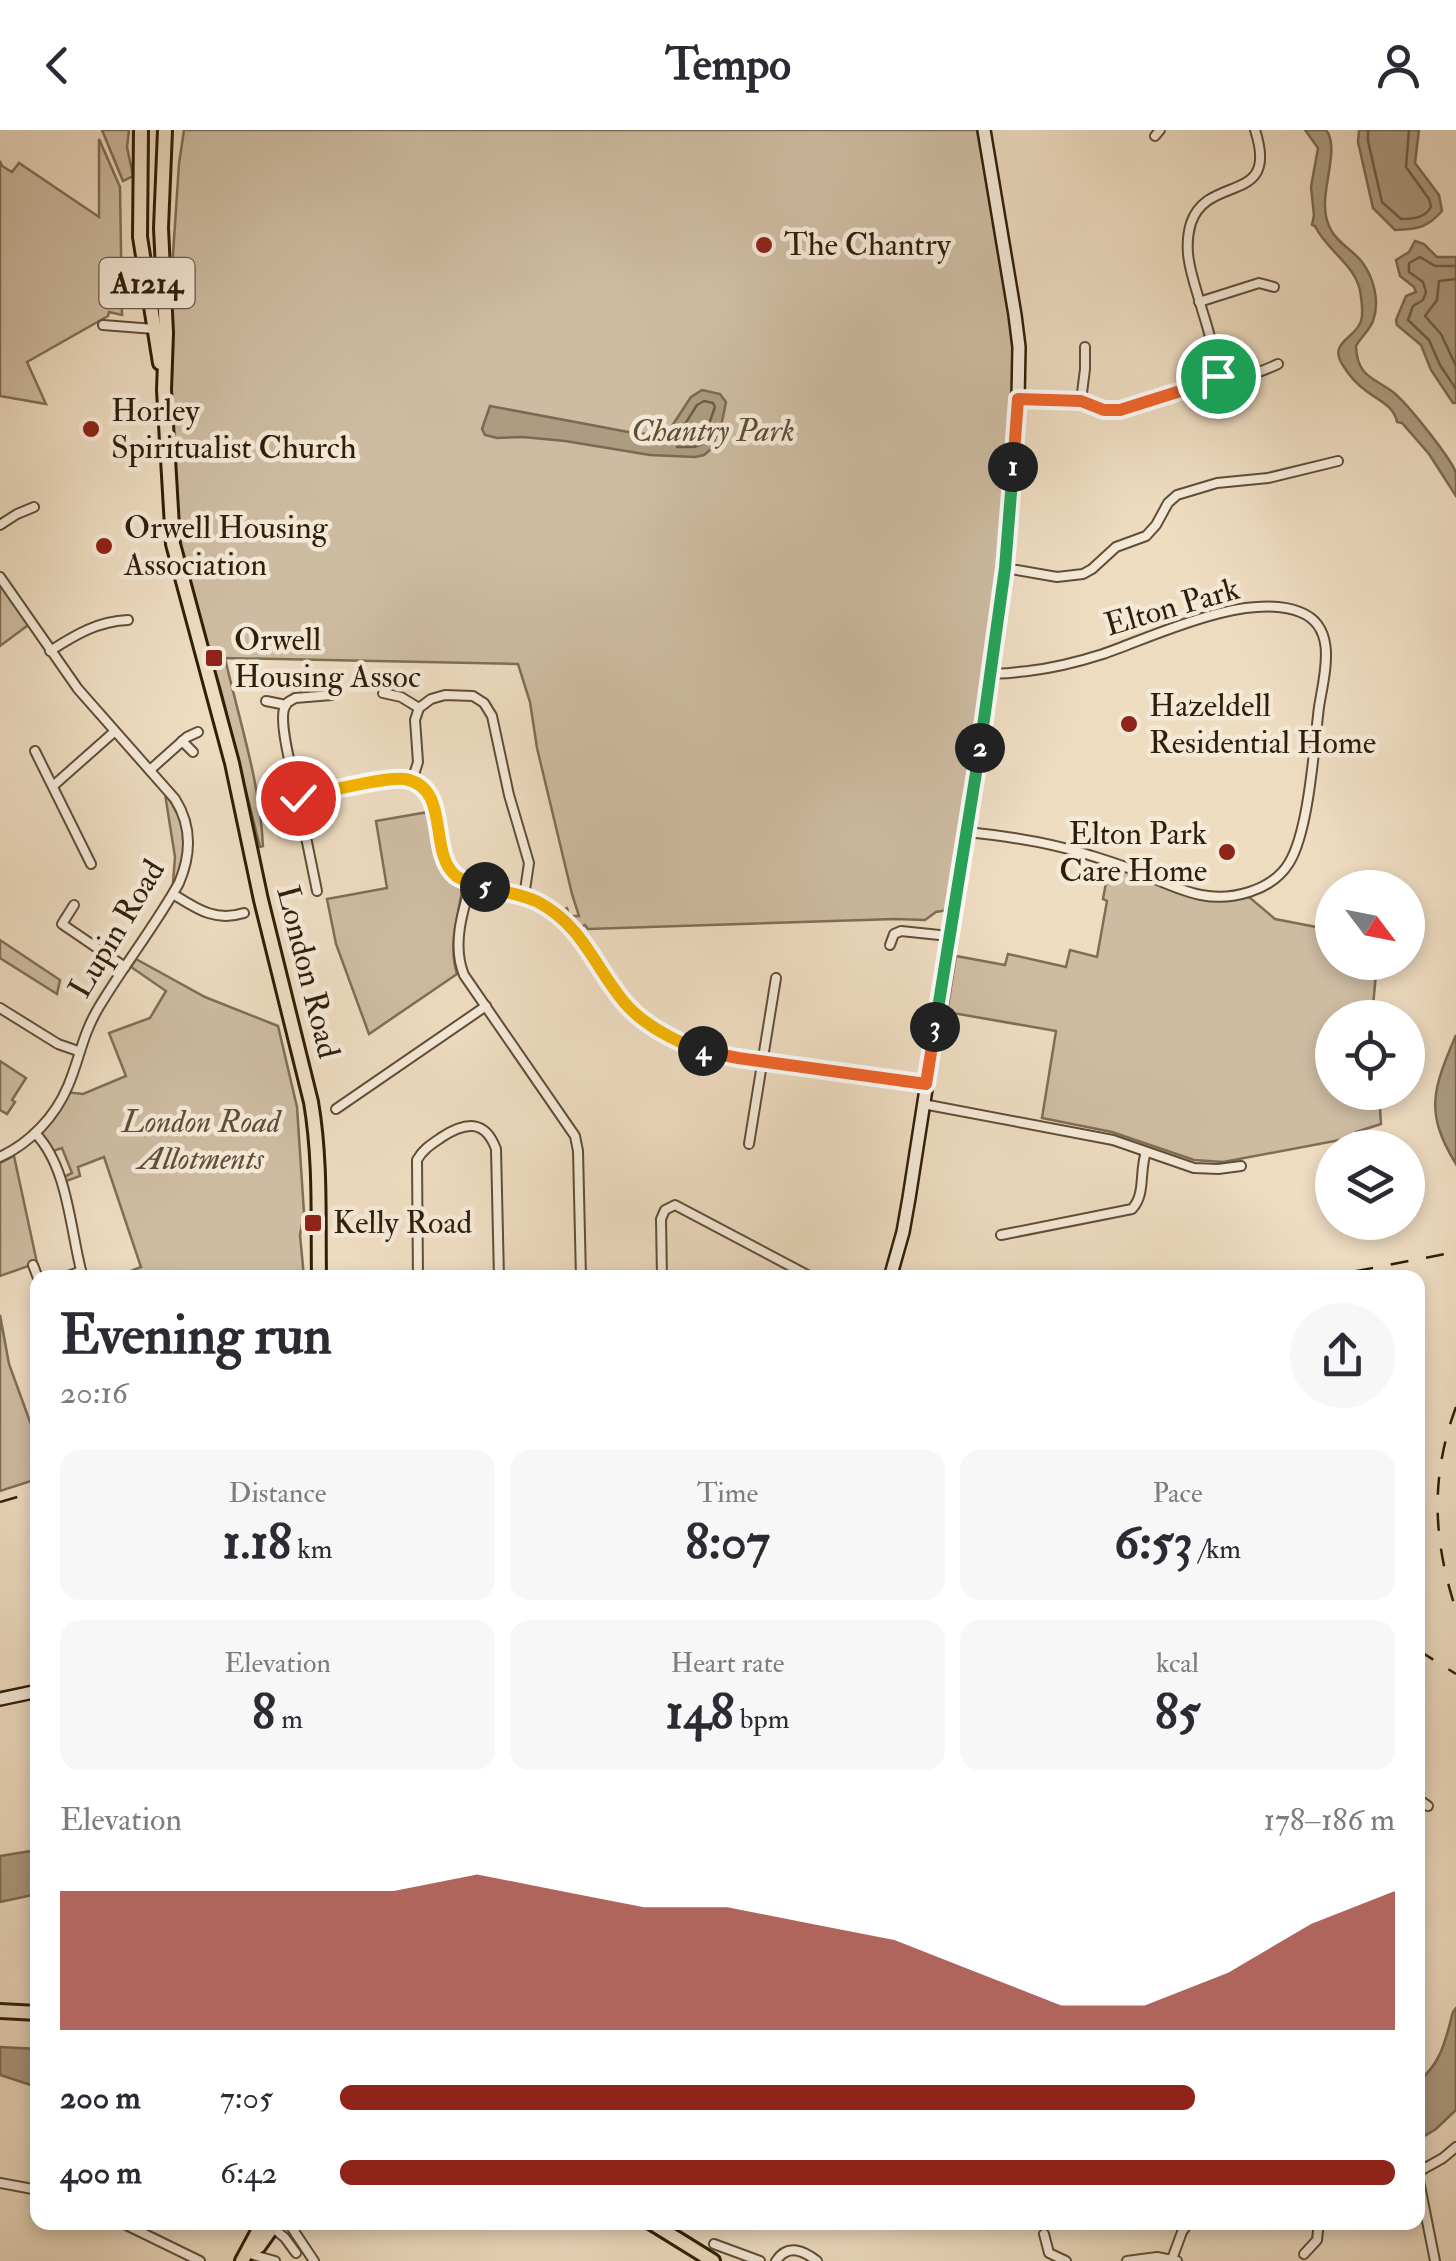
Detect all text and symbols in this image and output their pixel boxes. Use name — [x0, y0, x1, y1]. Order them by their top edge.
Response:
text: Tempo — [665, 37, 791, 93]
icon: back — [30, 38, 85, 93]
icon: person — [1371, 38, 1426, 93]
place label: The Chantry — [784, 225, 952, 265]
marker: The Chantry — [753, 234, 775, 256]
road number: A1214 — [100, 258, 194, 308]
pin — [1176, 334, 1261, 419]
icon: arrive — [1191, 349, 1246, 404]
place label: Horley Spiritualist Church — [111, 391, 357, 468]
park label: Chantry Park — [631, 411, 795, 451]
marker: Horley Spiritualist Church — [80, 418, 102, 440]
pin: 1 — [988, 442, 1038, 492]
text: 1 — [1008, 449, 1018, 484]
place label: Orwell Housing Association — [123, 508, 329, 585]
marker: Orwell Housing Association — [93, 535, 115, 557]
street label: Elton Park — [1100, 569, 1244, 645]
place label: Orwell Housing Assoc — [234, 620, 421, 697]
marker: Orwell Housing Assoc — [203, 647, 225, 669]
place label: Hazeldell Residential Home — [1149, 686, 1376, 763]
marker: Hazeldell Residential Home — [1118, 713, 1140, 735]
pin: 2 — [955, 723, 1005, 773]
text: 2 — [973, 730, 987, 765]
pin — [256, 756, 341, 841]
icon: check — [271, 771, 326, 826]
place label: Elton Park Care Home — [1059, 814, 1207, 891]
marker: Elton Park Care Home — [1216, 841, 1238, 863]
street label: Lupin Road — [60, 852, 174, 1005]
pin: 5 — [460, 862, 510, 912]
text: 5 — [479, 869, 491, 904]
north arrow — [1315, 870, 1425, 980]
map controls — [1315, 870, 1425, 1240]
street label: London Road — [267, 882, 349, 1063]
button: locate — [1315, 1000, 1425, 1110]
pin: 3 — [910, 1002, 960, 1052]
text: 3 — [930, 1009, 940, 1044]
pin: 4 — [678, 1026, 728, 1076]
text: 4 — [695, 1033, 711, 1068]
park label: London Road Allotments — [120, 1102, 283, 1179]
button: layers — [1315, 1130, 1425, 1240]
place label: Kelly Road — [333, 1203, 473, 1243]
marker: Kelly Road — [302, 1212, 324, 1234]
text: Evening run — [60, 1301, 332, 1370]
button: share — [1290, 1303, 1395, 1408]
text: 20:16 — [60, 1373, 128, 1413]
text: Distance — [229, 1476, 326, 1511]
text: Time — [697, 1476, 758, 1511]
text: Pace — [1152, 1476, 1203, 1511]
text: 1.18 — [223, 1511, 291, 1574]
text: 8:07 — [685, 1511, 770, 1574]
text: 6:53 — [1114, 1511, 1193, 1574]
text: km — [291, 1532, 332, 1567]
text: /km — [1193, 1532, 1241, 1567]
text: Elevation — [224, 1646, 331, 1681]
text: Heart rate — [671, 1646, 784, 1681]
text: kcal — [1156, 1646, 1199, 1681]
text: 8 — [252, 1681, 275, 1744]
text: 148 — [666, 1681, 734, 1744]
text: 85 — [1155, 1681, 1200, 1744]
text: m — [275, 1702, 303, 1737]
text: bpm — [734, 1702, 789, 1737]
text: Elevation — [60, 1800, 182, 1840]
text: 178–186 m — [1264, 1800, 1395, 1840]
text: 200 m — [60, 2078, 141, 2118]
text: 7:05 — [220, 2078, 273, 2118]
text: 400 m — [60, 2153, 142, 2193]
text: 6:42 — [220, 2153, 278, 2193]

